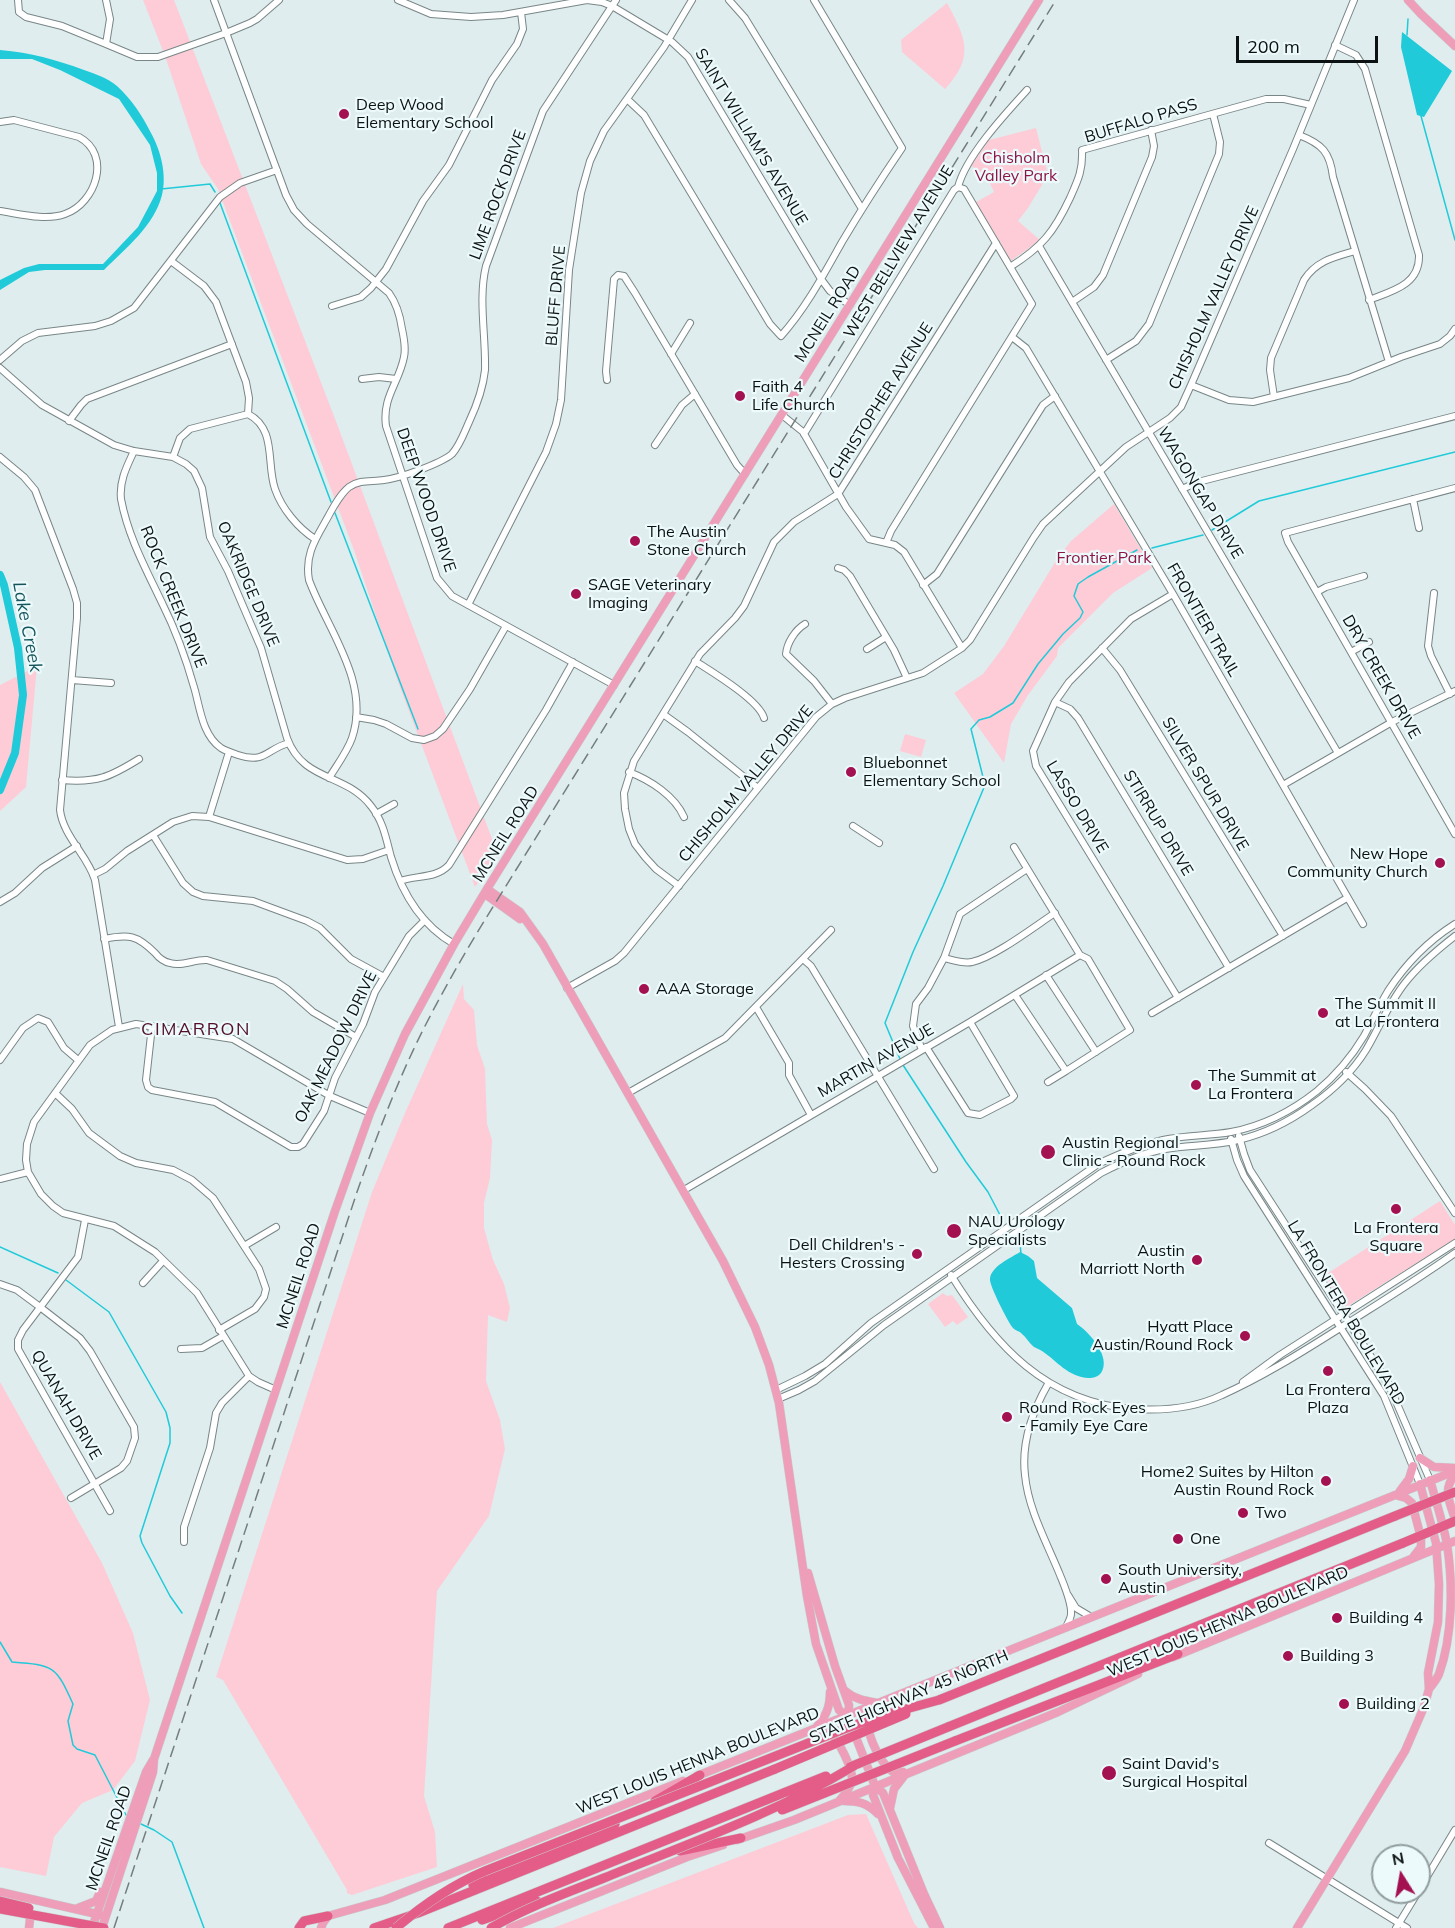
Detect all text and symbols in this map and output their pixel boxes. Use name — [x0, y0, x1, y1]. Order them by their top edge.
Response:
scale bar — [1239, 24, 1382, 62]
text: 200 m — [1247, 35, 1300, 58]
street label: SAINT WILLIAM'S AVENUE — [691, 45, 811, 229]
place label: Deep Wood Elementary School — [356, 95, 494, 133]
street label: BUFFALO PASS — [1082, 95, 1200, 147]
marker: Deep Wood Elementary School — [337, 107, 351, 121]
street label: LIME ROCK DRIVE — [466, 128, 530, 262]
park label: Chisholm Valley Park — [975, 148, 1057, 186]
street label: WEST BELLVIEW AVENUE — [840, 162, 958, 342]
street label: CHISHOLM VALLEY DRIVE — [1165, 203, 1263, 393]
street label: BLUFF DRIVE — [542, 245, 570, 347]
street label: MCNEIL ROAD — [791, 262, 865, 366]
street label: CHRISTOPHER AVENUE — [825, 319, 937, 483]
place label: Faith 4 Life Church — [752, 377, 835, 415]
marker: Faith 4 Life Church — [733, 389, 747, 403]
street label: WAGONGAP DRIVE — [1153, 424, 1247, 562]
street label: DEEP WOOD DRIVE — [392, 425, 460, 575]
street label: OAKRIDGE DRIVE — [213, 518, 283, 650]
place label: The Austin Stone Church — [647, 522, 746, 560]
street label: ROCK CREEK DRIVE — [136, 523, 210, 671]
marker: The Austin Stone Church — [628, 534, 642, 548]
park label: Frontier Park — [1057, 548, 1151, 568]
street label: FRONTIER TRAIL — [1163, 560, 1243, 680]
place label: SAGE Veterinary Imaging — [588, 575, 711, 613]
water label: Lake Creek — [8, 580, 46, 674]
marker: SAGE Veterinary Imaging — [569, 587, 583, 601]
street label: DRY CREEK DRIVE — [1338, 612, 1424, 742]
street label: CHISHOLM VALLEY DRIVE — [675, 702, 817, 866]
street label: SILVER SPUR DRIVE — [1158, 714, 1252, 854]
place label: Bluebonnet Elementary School — [863, 753, 1001, 791]
street label: LASSO DRIVE — [1042, 757, 1112, 857]
marker: Bluebonnet Elementary School — [844, 765, 858, 779]
street label: STIRRUP DRIVE — [1119, 767, 1197, 879]
street label: MCNEIL ROAD — [469, 782, 543, 886]
place label: New Hope Community Church — [1287, 844, 1428, 882]
marker: New Hope Community Church — [1433, 856, 1447, 870]
street label: OAK MEADOW DRIVE — [291, 968, 381, 1126]
place label: AAA Storage — [656, 979, 754, 999]
marker: AAA Storage — [637, 982, 651, 996]
place label: The Summit II at La Frontera — [1335, 994, 1439, 1032]
marker: The Summit II at La Frontera — [1316, 1006, 1330, 1020]
district label: CIMARRON — [141, 1019, 251, 1041]
street label: MARTIN AVENUE — [815, 1020, 937, 1102]
place label: The Summit at La Frontera — [1208, 1066, 1316, 1104]
marker: The Summit at La Frontera — [1189, 1078, 1203, 1092]
place label: Austin Regional Clinic - Round Rock — [1062, 1133, 1205, 1171]
marker: Austin Regional Clinic - Round Rock — [1039, 1143, 1057, 1161]
marker: La Frontera Square — [1389, 1202, 1403, 1216]
place label: NAU Urology Specialists — [968, 1212, 1065, 1250]
street label: LA FRONTERA BOULEVARD — [1283, 1217, 1409, 1409]
place label: La Frontera Square — [1353, 1218, 1439, 1256]
street label: MCNEIL ROAD — [273, 1221, 325, 1331]
marker: NAU Urology Specialists — [945, 1222, 963, 1240]
place label: Dell Children's - Hesters Crossing — [780, 1235, 905, 1273]
place label: Austin Marriott North — [1080, 1241, 1185, 1279]
marker: Dell Children's - Hesters Crossing — [910, 1247, 924, 1261]
marker: Austin Marriott North — [1190, 1253, 1204, 1267]
place label: Hyatt Place Austin/Round Rock — [1092, 1317, 1233, 1355]
marker: Hyatt Place Austin/Round Rock — [1238, 1329, 1252, 1343]
street label: QUANAH DRIVE — [27, 1347, 105, 1463]
marker: La Frontera Plaza — [1321, 1364, 1335, 1378]
place label: La Frontera Plaza — [1285, 1380, 1371, 1418]
place label: Round Rock Eyes - Family Eye Care — [1019, 1398, 1148, 1436]
marker: Round Rock Eyes - Family Eye Care — [1000, 1410, 1014, 1424]
place label: Home2 Suites by Hilton Austin Round Rock — [1141, 1462, 1314, 1500]
marker: Home2 Suites by Hilton Austin Round Rock — [1319, 1474, 1333, 1488]
place label: Two — [1255, 1503, 1287, 1523]
marker: Two — [1236, 1506, 1250, 1520]
place label: One — [1190, 1529, 1220, 1549]
marker: One — [1171, 1532, 1185, 1546]
place label: South University, Austin — [1118, 1560, 1242, 1598]
street label: WEST LOUIS HENNA BOULEVARD — [1104, 1562, 1352, 1682]
marker: South University, Austin — [1099, 1572, 1113, 1586]
place label: Building 4 — [1349, 1608, 1423, 1628]
marker: Building 4 — [1330, 1611, 1344, 1625]
street label: STATE HIGHWAY 45 NORTH — [807, 1646, 1011, 1748]
place label: Building 3 — [1300, 1646, 1374, 1666]
marker: Building 3 — [1281, 1649, 1295, 1663]
place label: Building 2 — [1356, 1694, 1430, 1714]
marker: Building 2 — [1337, 1697, 1351, 1711]
street label: WEST LOUIS HENNA BOULEVARD — [574, 1703, 822, 1819]
place label: Saint David's Surgical Hospital — [1122, 1754, 1248, 1792]
marker: Saint David's Surgical Hospital — [1100, 1764, 1118, 1782]
street label: MCNEIL ROAD — [82, 1783, 136, 1893]
north arrow — [1371, 1844, 1431, 1904]
text: N — [1390, 1847, 1406, 1869]

